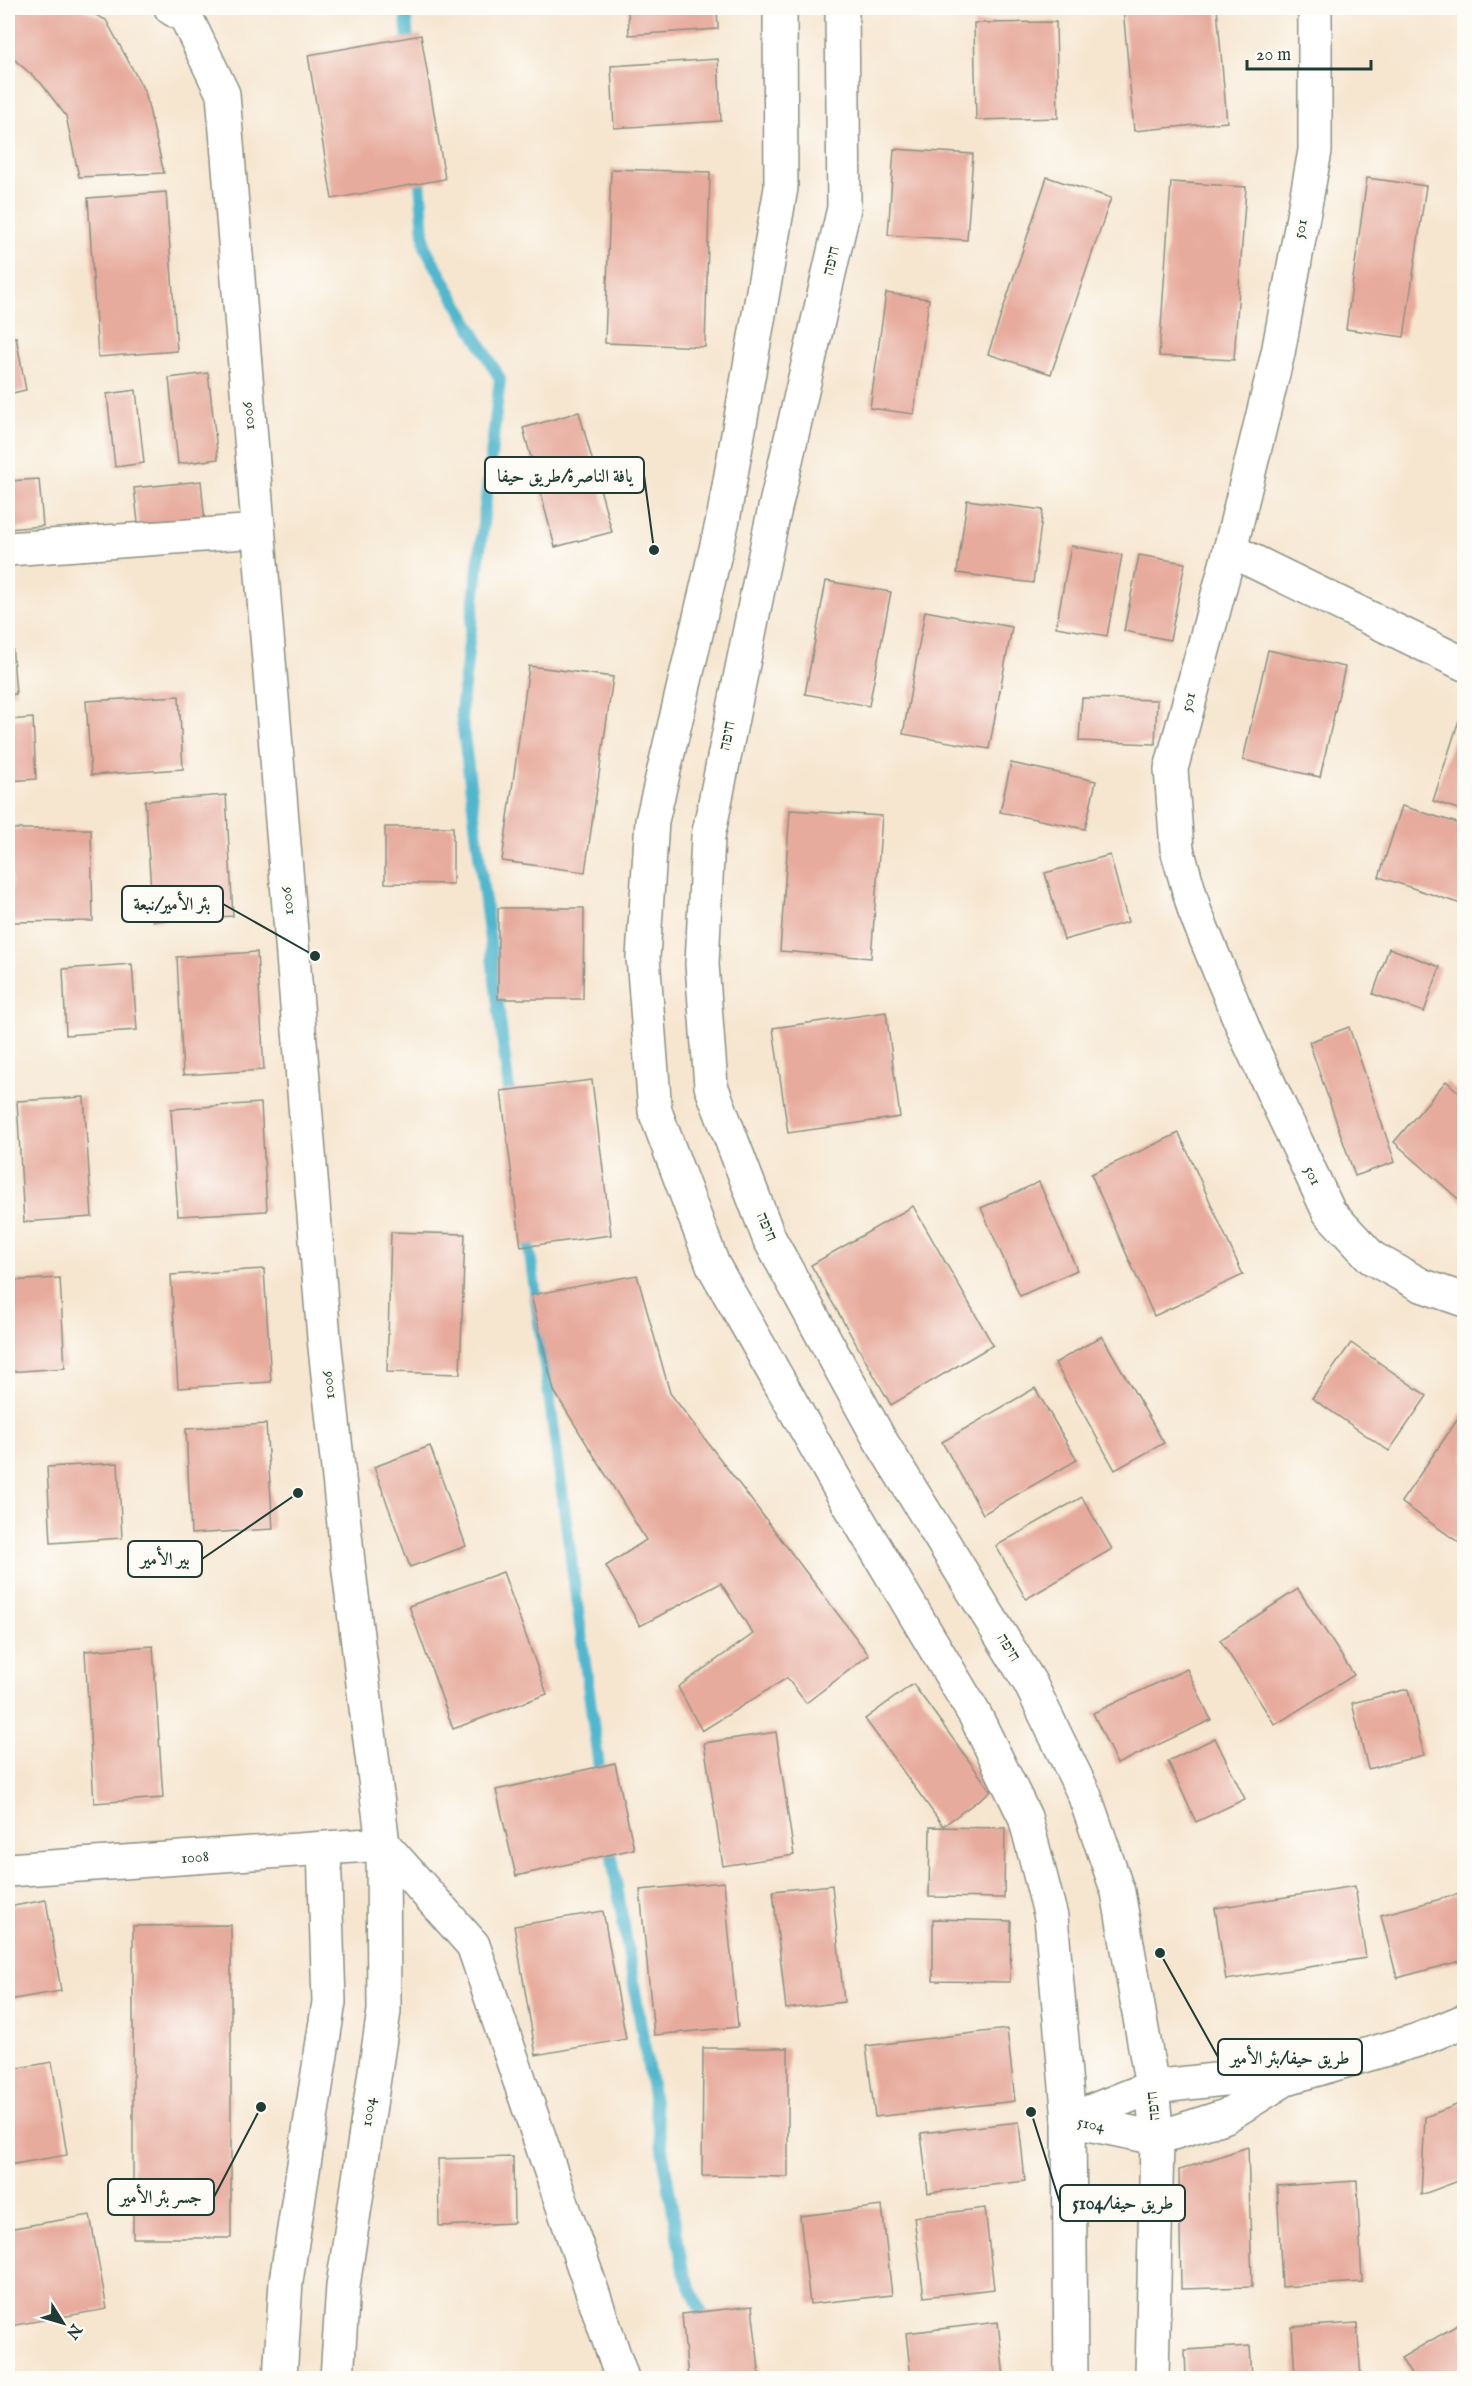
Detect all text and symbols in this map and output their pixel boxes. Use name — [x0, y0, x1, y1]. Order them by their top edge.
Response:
scale bar — [1247, 33, 1372, 71]
text: 20 m — [1256, 44, 1291, 67]
street label: 501 — [1289, 218, 1313, 240]
street label: חיפה — [819, 244, 845, 278]
street label: 1006 — [238, 401, 260, 431]
callout: يافة الناصرة/طريق حيفا — [485, 457, 644, 493]
text: يافة الناصرة/طريق حيفا — [497, 466, 634, 489]
street label: 501 — [1177, 690, 1201, 714]
street label: חיפה — [715, 720, 741, 752]
callout: بئر الأمير/نبعة — [122, 886, 223, 922]
street label: 1006 — [277, 886, 299, 916]
text: بئر الأمير/نبعة — [133, 890, 211, 917]
street label: 501 — [1299, 1163, 1325, 1189]
street label: חיפה — [751, 1209, 781, 1245]
street label: 1006 — [318, 1370, 340, 1400]
callout: بير الأمير — [128, 1541, 202, 1577]
text: بير الأمير — [138, 1545, 190, 1572]
street label: חיפה — [992, 1630, 1024, 1666]
street label: 1008 — [180, 1847, 210, 1869]
callout: طريق حيفا/بئر الأمير — [1218, 2039, 1362, 2075]
text: طريق حيفا/بئر الأمير — [1228, 2044, 1350, 2071]
street label: חיפה — [1143, 2090, 1165, 2122]
street label: 1004 — [357, 2096, 381, 2128]
street label: 5104 — [1076, 2113, 1106, 2137]
callout: جسر بئر الأمير — [108, 2179, 214, 2215]
text: جسر بئر الأمير — [118, 2183, 202, 2210]
callout: طريق حيفا/5104 — [1060, 2185, 1185, 2221]
text: طريق حيفا/5104 — [1073, 2193, 1173, 2216]
north arrow — [33, 2293, 93, 2353]
text: N — [61, 2318, 86, 2342]

